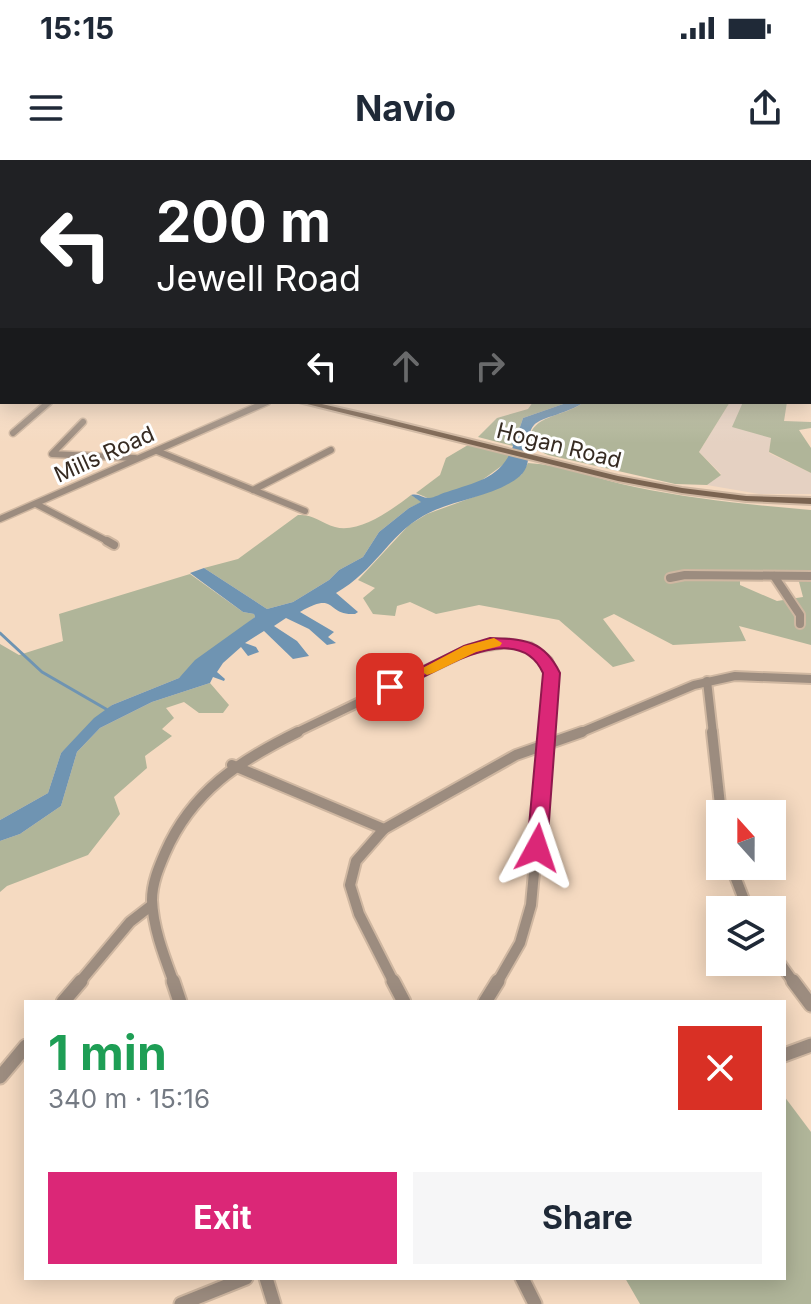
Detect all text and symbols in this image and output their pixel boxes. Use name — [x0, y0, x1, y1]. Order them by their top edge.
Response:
text: 15:15 — [40, 10, 114, 46]
icon: menu — [24, 86, 68, 130]
text: Navio — [355, 86, 456, 130]
icon: share — [743, 86, 787, 130]
text: 200 m — [156, 188, 331, 256]
icon: left — [24, 192, 128, 296]
text: Jewell Road — [156, 256, 361, 300]
icon: left — [300, 344, 344, 388]
icon: ahead — [384, 344, 428, 388]
icon: right — [468, 344, 512, 388]
street label: Hogan Road — [494, 417, 624, 473]
street label: Mills Road — [50, 420, 158, 488]
pin — [356, 653, 424, 721]
icon: arrive — [368, 665, 412, 709]
north arrow — [706, 800, 786, 880]
map controls — [706, 800, 786, 976]
position arrow — [495, 806, 579, 890]
button: layers — [706, 896, 786, 976]
text: 1 min — [48, 1023, 167, 1082]
button: close — [678, 1026, 762, 1110]
text: 340 m · 15:16 — [48, 1083, 210, 1114]
button: Exit — [48, 1172, 397, 1264]
button: Share — [413, 1172, 762, 1264]

